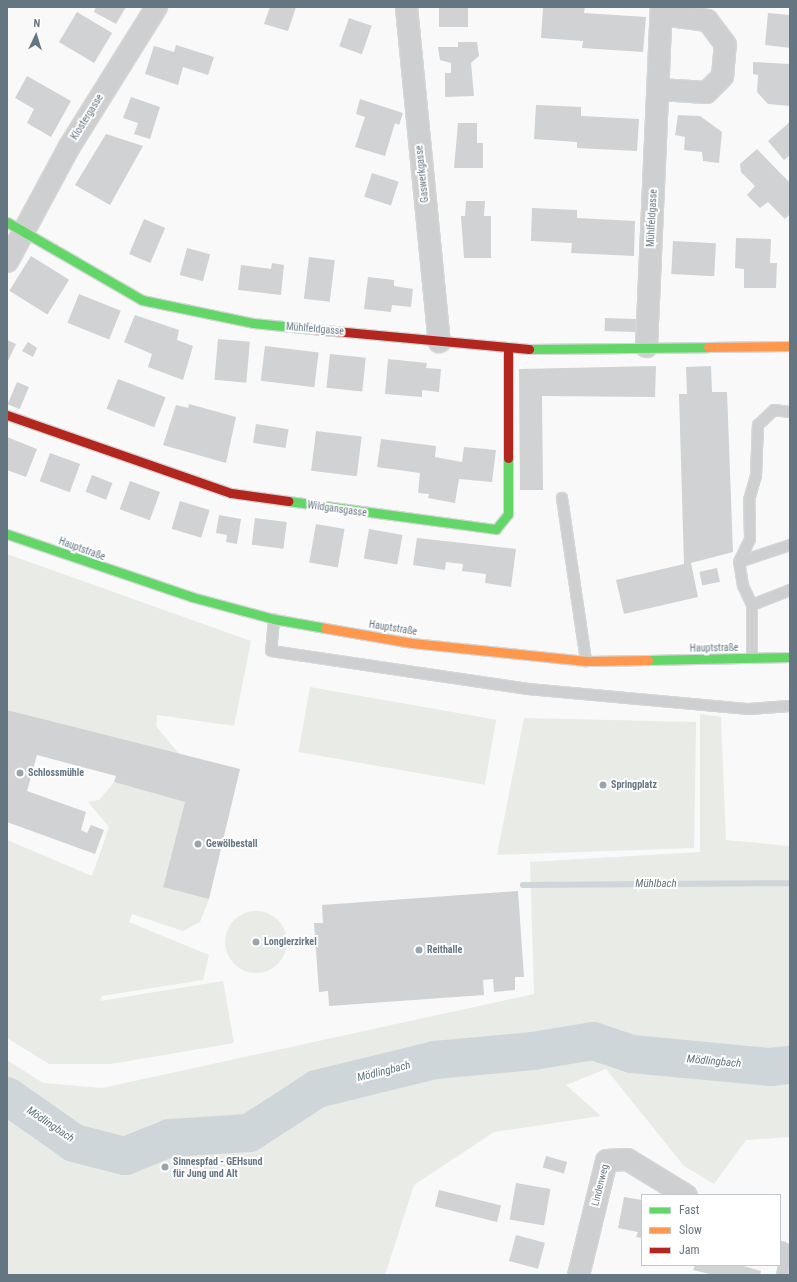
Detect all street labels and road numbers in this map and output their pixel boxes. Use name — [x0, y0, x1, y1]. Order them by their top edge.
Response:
street label: Klostergasse — [68, 92, 106, 142]
street label: Gaswerkgasse — [413, 145, 431, 203]
street label: Mühlfeldgasse — [644, 189, 660, 247]
street label: Mühlfeldgasse — [286, 320, 344, 338]
street label: Wildgansgasse — [307, 499, 367, 519]
street label: Hauptstraße — [57, 535, 107, 563]
street label: Hauptstraße — [368, 618, 418, 638]
street label: Hauptstraße — [690, 642, 738, 654]
street label: Lindenweg — [589, 1163, 611, 1207]

